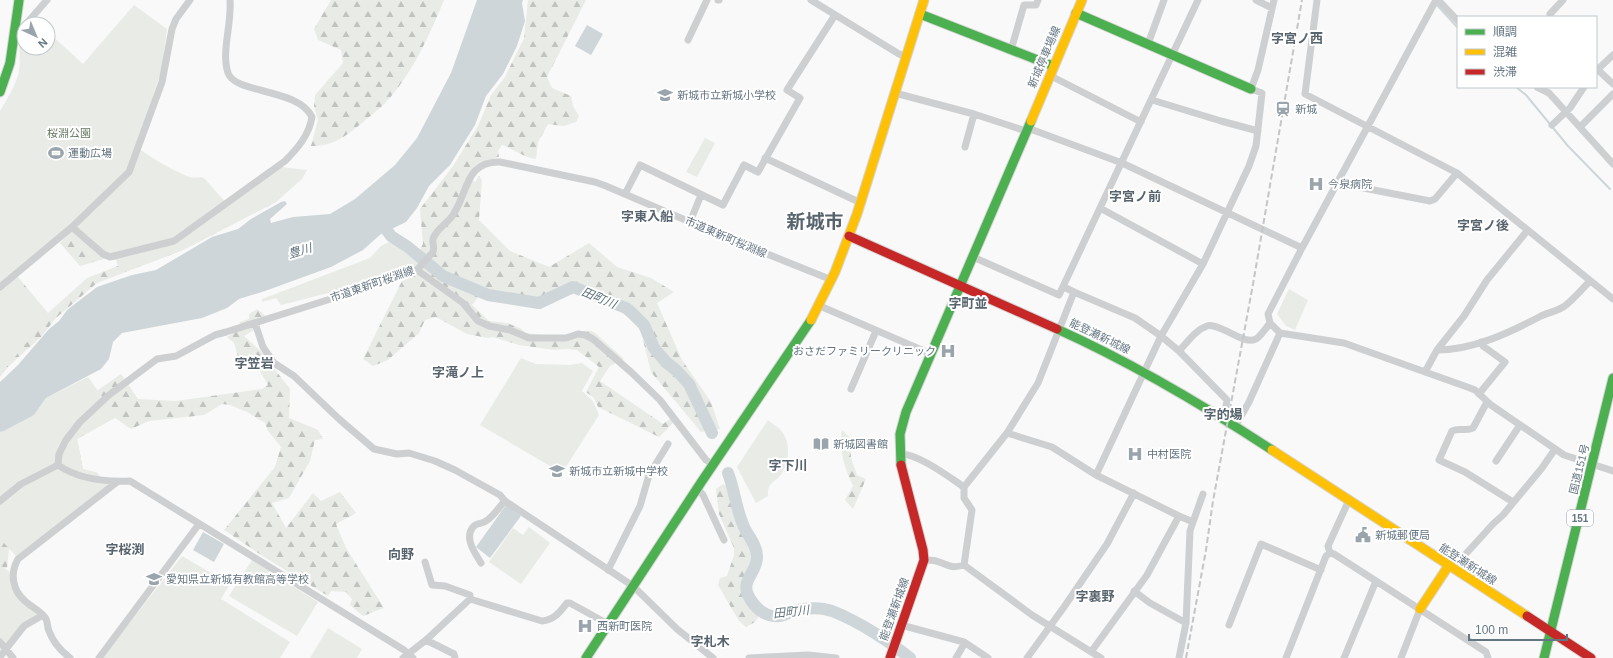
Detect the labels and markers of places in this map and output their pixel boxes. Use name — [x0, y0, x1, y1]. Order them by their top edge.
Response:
school or university icon: 新城市立新城小学校 — [656, 86, 674, 104]
place label: 新城市立新城小学校 — [677, 89, 776, 101]
station icon: 新城 — [1274, 100, 1292, 118]
place label: 新城 — [1295, 103, 1317, 115]
sports icon: 運動広場 — [47, 144, 65, 162]
place label: 運動広場 — [68, 147, 112, 159]
hospital icon: 今泉病院 — [1307, 175, 1325, 193]
place label: 今泉病院 — [1328, 178, 1372, 190]
hospital icon: おさだファミリークリニック — [939, 342, 957, 360]
place label: おさだファミリークリニック — [793, 345, 936, 357]
library icon: 新城図書館 — [812, 435, 830, 453]
place label: 新城図書館 — [833, 438, 888, 450]
hospital icon: 中村医院 — [1126, 445, 1144, 463]
place label: 中村医院 — [1147, 448, 1191, 460]
school or university icon: 新城市立新城中学校 — [548, 462, 566, 480]
place label: 新城市立新城中学校 — [569, 465, 668, 477]
public building icon: 新城郵便局 — [1354, 526, 1372, 544]
place label: 新城郵便局 — [1375, 529, 1430, 541]
school or university icon: 愛知県立新城有教館高等学校 — [145, 570, 163, 588]
place label: 愛知県立新城有教館高等学校 — [166, 573, 309, 585]
hospital icon: 西新町医院 — [576, 617, 594, 635]
place label: 西新町医院 — [597, 620, 652, 632]

